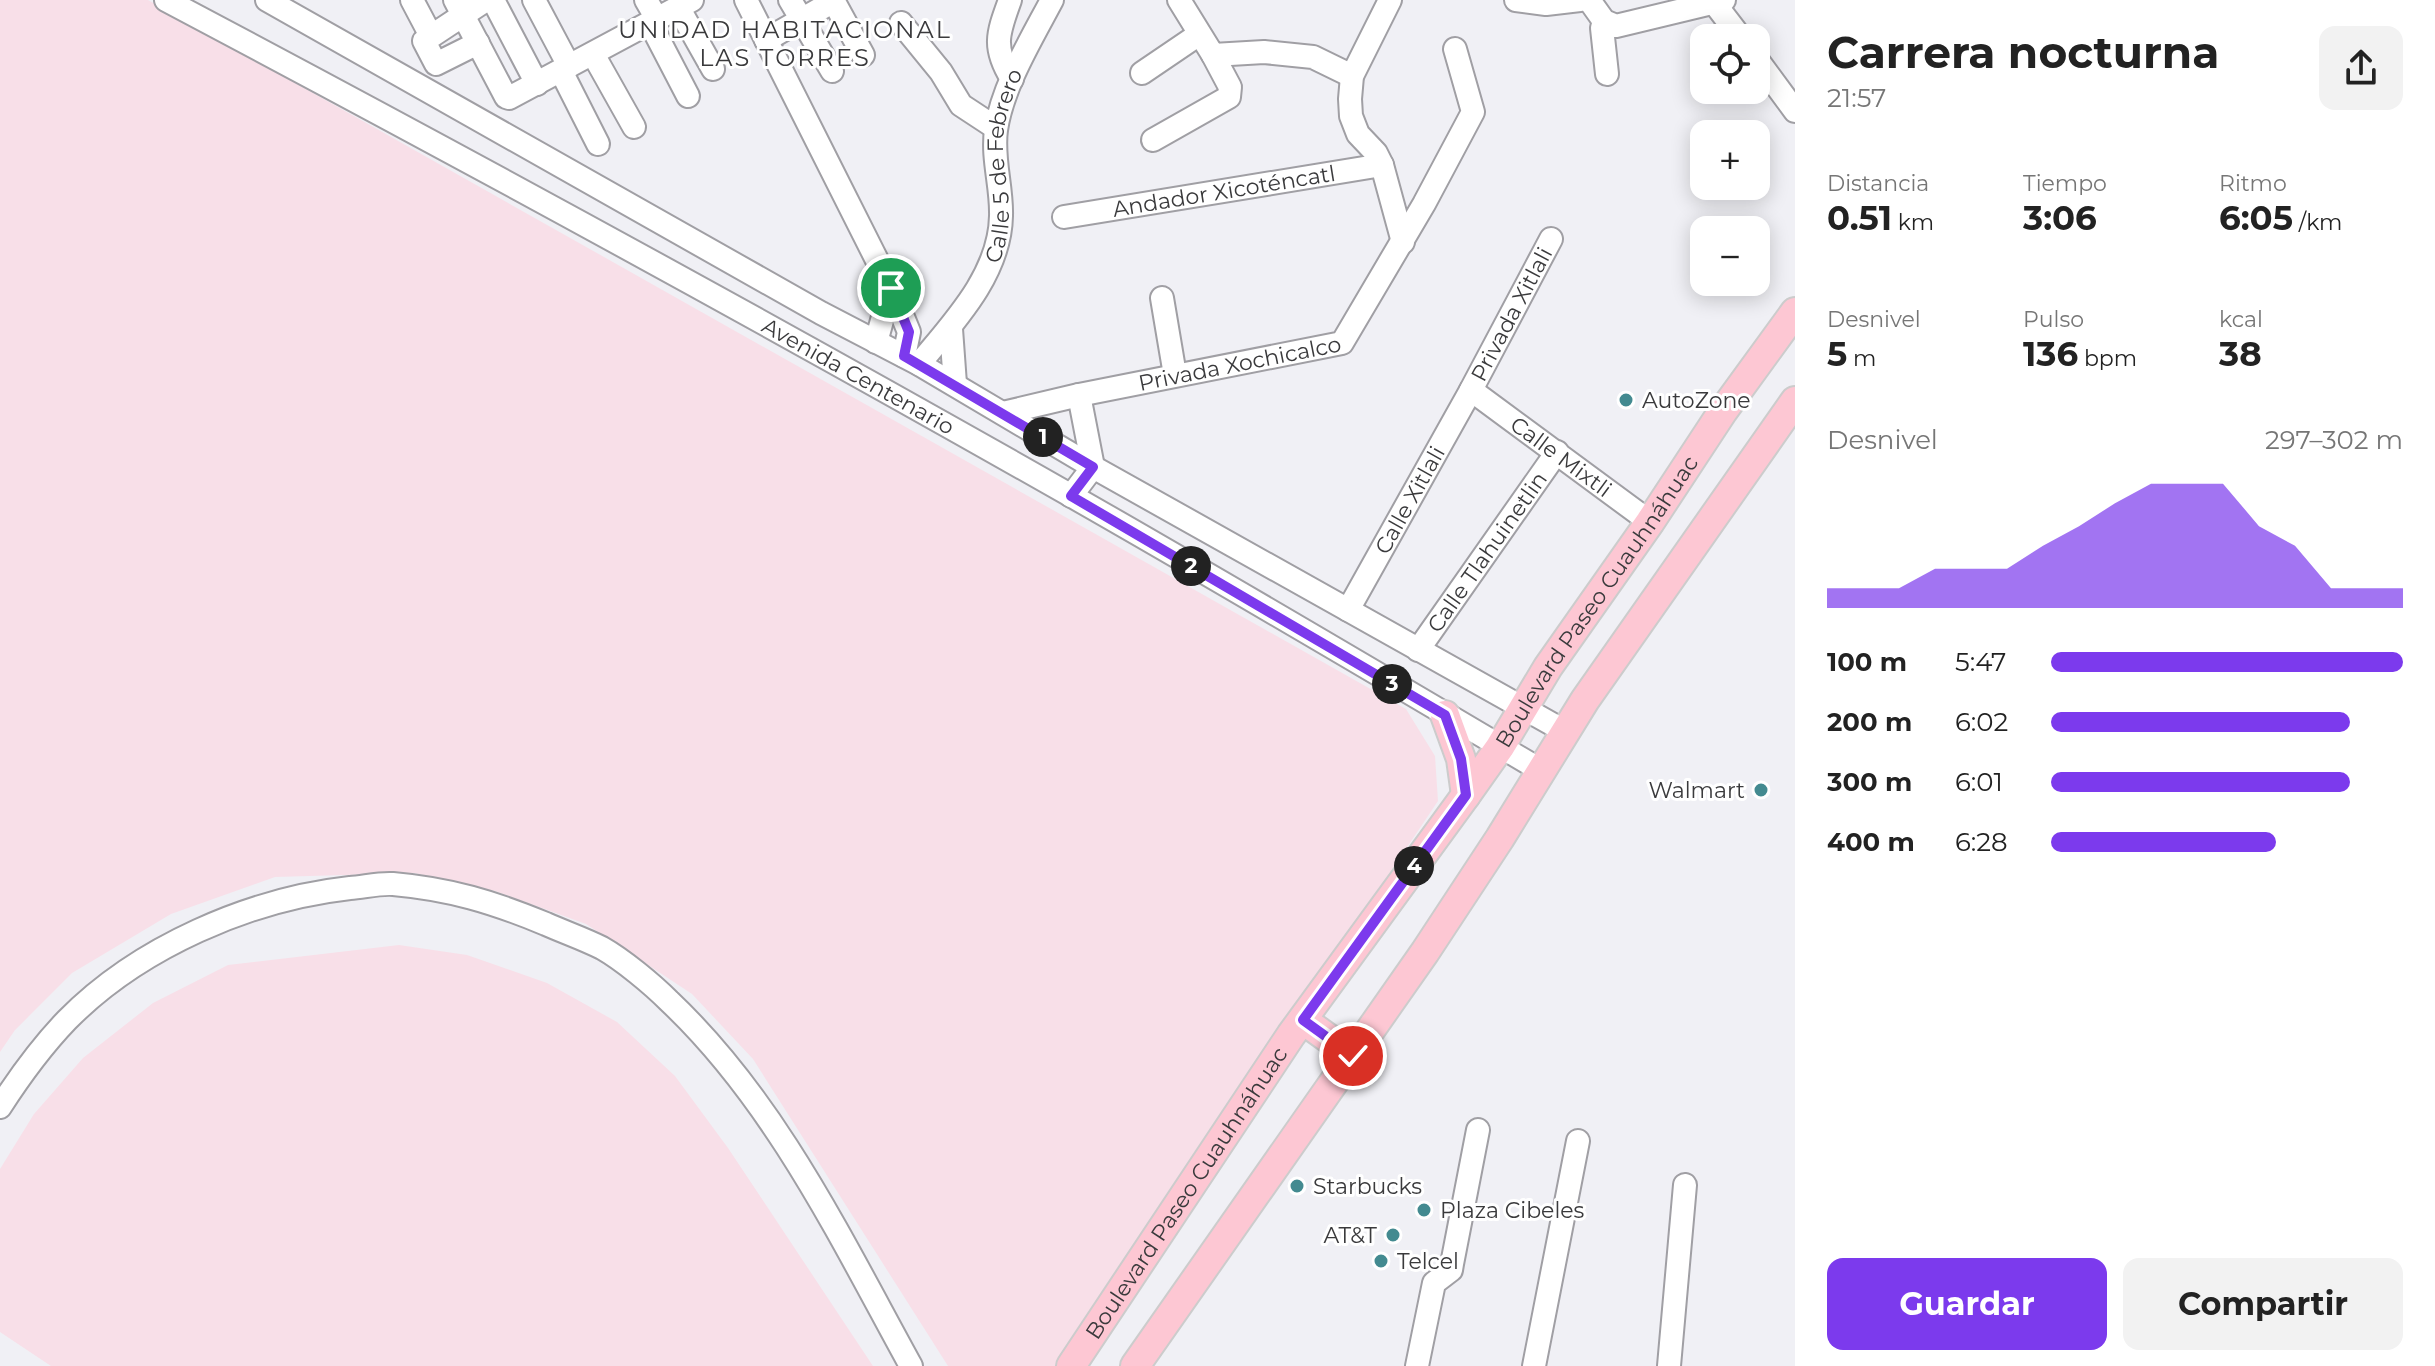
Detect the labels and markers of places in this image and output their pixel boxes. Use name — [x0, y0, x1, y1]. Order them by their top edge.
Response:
pin — [857, 254, 925, 322]
place label: AutoZone — [1642, 387, 1751, 414]
marker: AutoZone — [1617, 391, 1635, 409]
pin: 1 — [1023, 417, 1063, 457]
pin: 2 — [1171, 546, 1211, 586]
pin: 3 — [1372, 664, 1412, 704]
place label: Walmart — [1648, 777, 1745, 804]
marker: Walmart — [1752, 781, 1770, 799]
pin: 4 — [1394, 846, 1434, 886]
pin — [1319, 1022, 1387, 1090]
place label: Starbucks — [1313, 1173, 1422, 1200]
marker: Starbucks — [1288, 1177, 1306, 1195]
place label: Plaza Cibeles — [1440, 1197, 1585, 1224]
marker: Plaza Cibeles — [1415, 1201, 1433, 1219]
place label: AT&T — [1323, 1222, 1377, 1249]
marker: AT&T — [1384, 1226, 1402, 1244]
place label: Telcel — [1397, 1248, 1459, 1275]
marker: Telcel — [1372, 1252, 1390, 1270]

